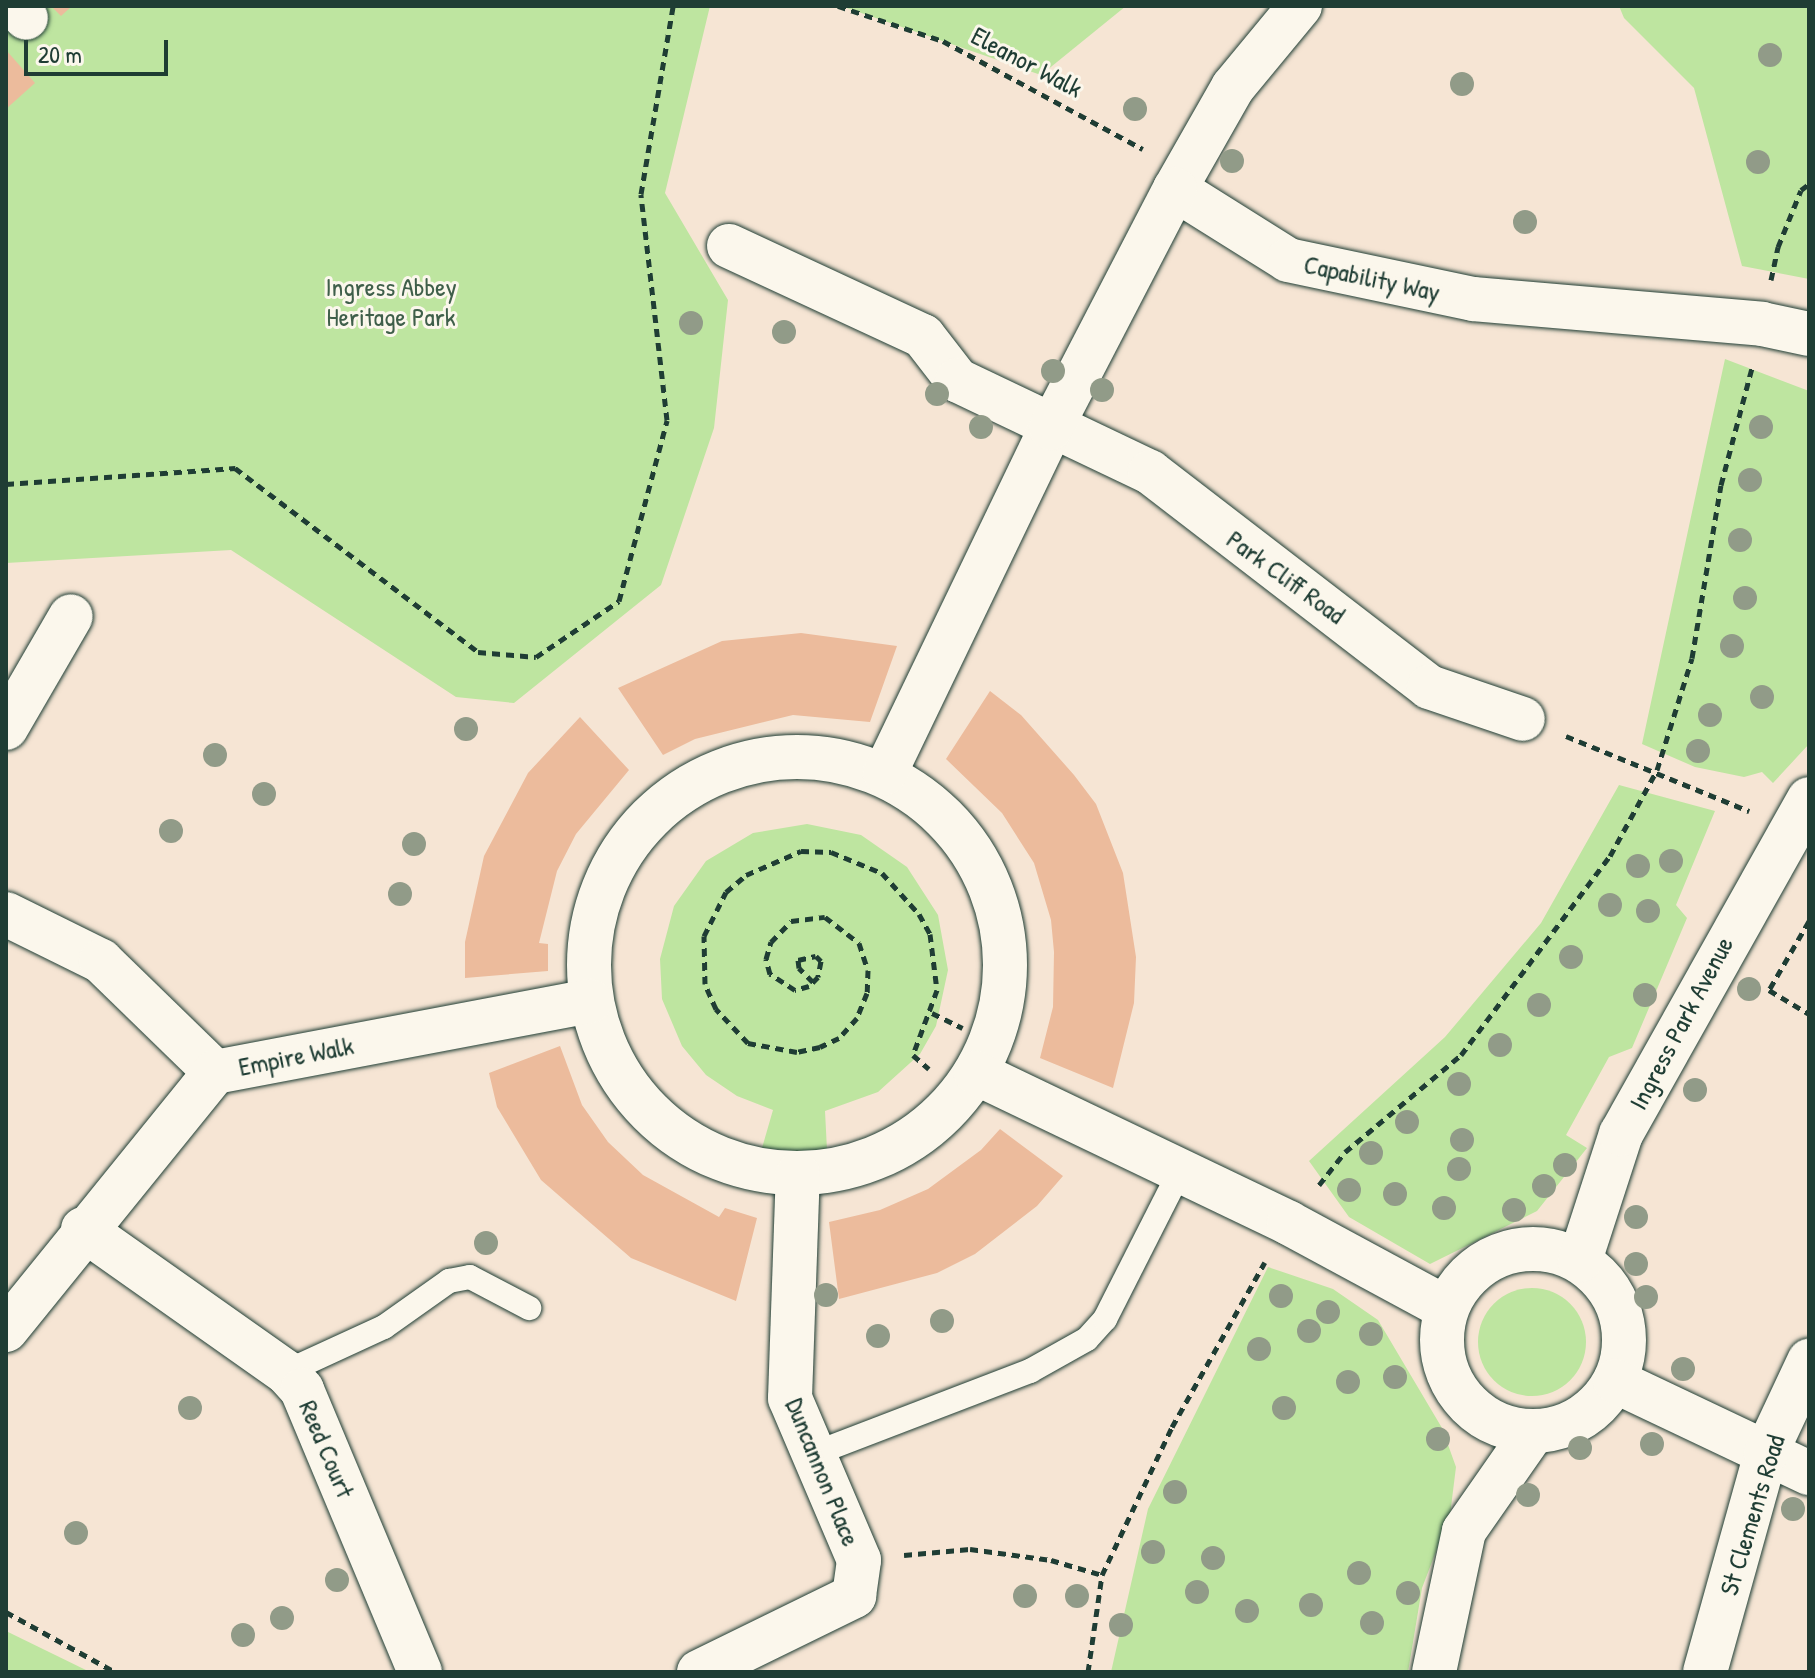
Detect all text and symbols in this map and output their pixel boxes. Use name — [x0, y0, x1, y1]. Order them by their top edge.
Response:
street label: Eleanor Walk — [966, 20, 1088, 104]
scale bar — [28, 24, 172, 74]
text: 20 m — [38, 38, 82, 70]
street label: Capability Way — [1301, 248, 1443, 308]
park label: Ingress Abbey Heritage Park — [325, 271, 457, 332]
street label: Park Cliff Road — [1221, 524, 1351, 630]
street label: Ingress Park Avenue — [1622, 931, 1740, 1115]
street label: Empire Walk — [236, 1030, 356, 1082]
street label: Duncannon Place — [779, 1394, 867, 1550]
street label: Reed Court — [293, 1396, 361, 1502]
street label: St Clements Road — [1713, 1431, 1791, 1599]

